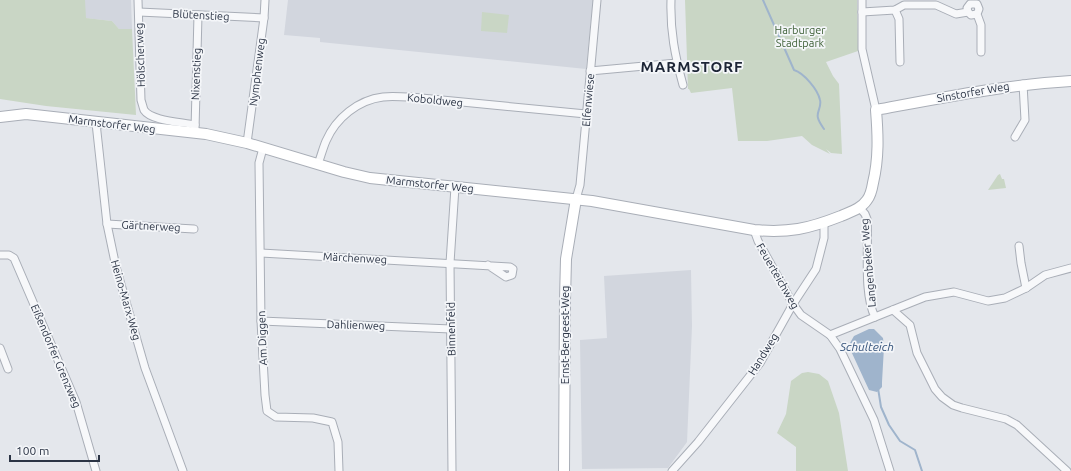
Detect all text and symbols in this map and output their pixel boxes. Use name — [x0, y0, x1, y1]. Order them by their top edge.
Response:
street label: Blütenstieg — [172, 8, 230, 22]
street label: Hölscherweg — [133, 23, 147, 87]
park label: Harburger Stadtpark — [775, 24, 826, 49]
street label: Nymphenweg — [247, 37, 267, 107]
street label: Nixenstieg — [189, 48, 203, 100]
district label: MARMSTORF — [640, 58, 744, 75]
street label: Elfenwiese — [580, 73, 596, 127]
street label: Sinstorfer Weg — [936, 80, 1010, 104]
street label: Koboldweg — [406, 91, 464, 109]
street label: Marmstorfer Weg — [68, 113, 156, 135]
street label: Marmstorfer Weg — [386, 173, 474, 195]
street label: Gärtnerweg — [121, 218, 181, 234]
street label: Langenbeker Weg — [858, 218, 878, 308]
street label: Feuerteichweg — [754, 241, 802, 311]
street label: Märchenweg — [323, 250, 387, 266]
street label: Heino-Marx-Weg — [109, 258, 143, 342]
street label: Ernst-Bergeest-Weg — [559, 286, 571, 384]
street label: Eißendorfer Grenzweg — [29, 302, 83, 410]
street label: Binnenfeld — [445, 302, 457, 356]
street label: Am Diggen — [255, 311, 269, 365]
street label: Dahlienweg — [327, 318, 385, 332]
street label: Handweg — [745, 331, 781, 377]
water label: Schulteich — [839, 340, 894, 353]
scale bar — [10, 437, 99, 463]
text: 100 m — [16, 444, 49, 457]

